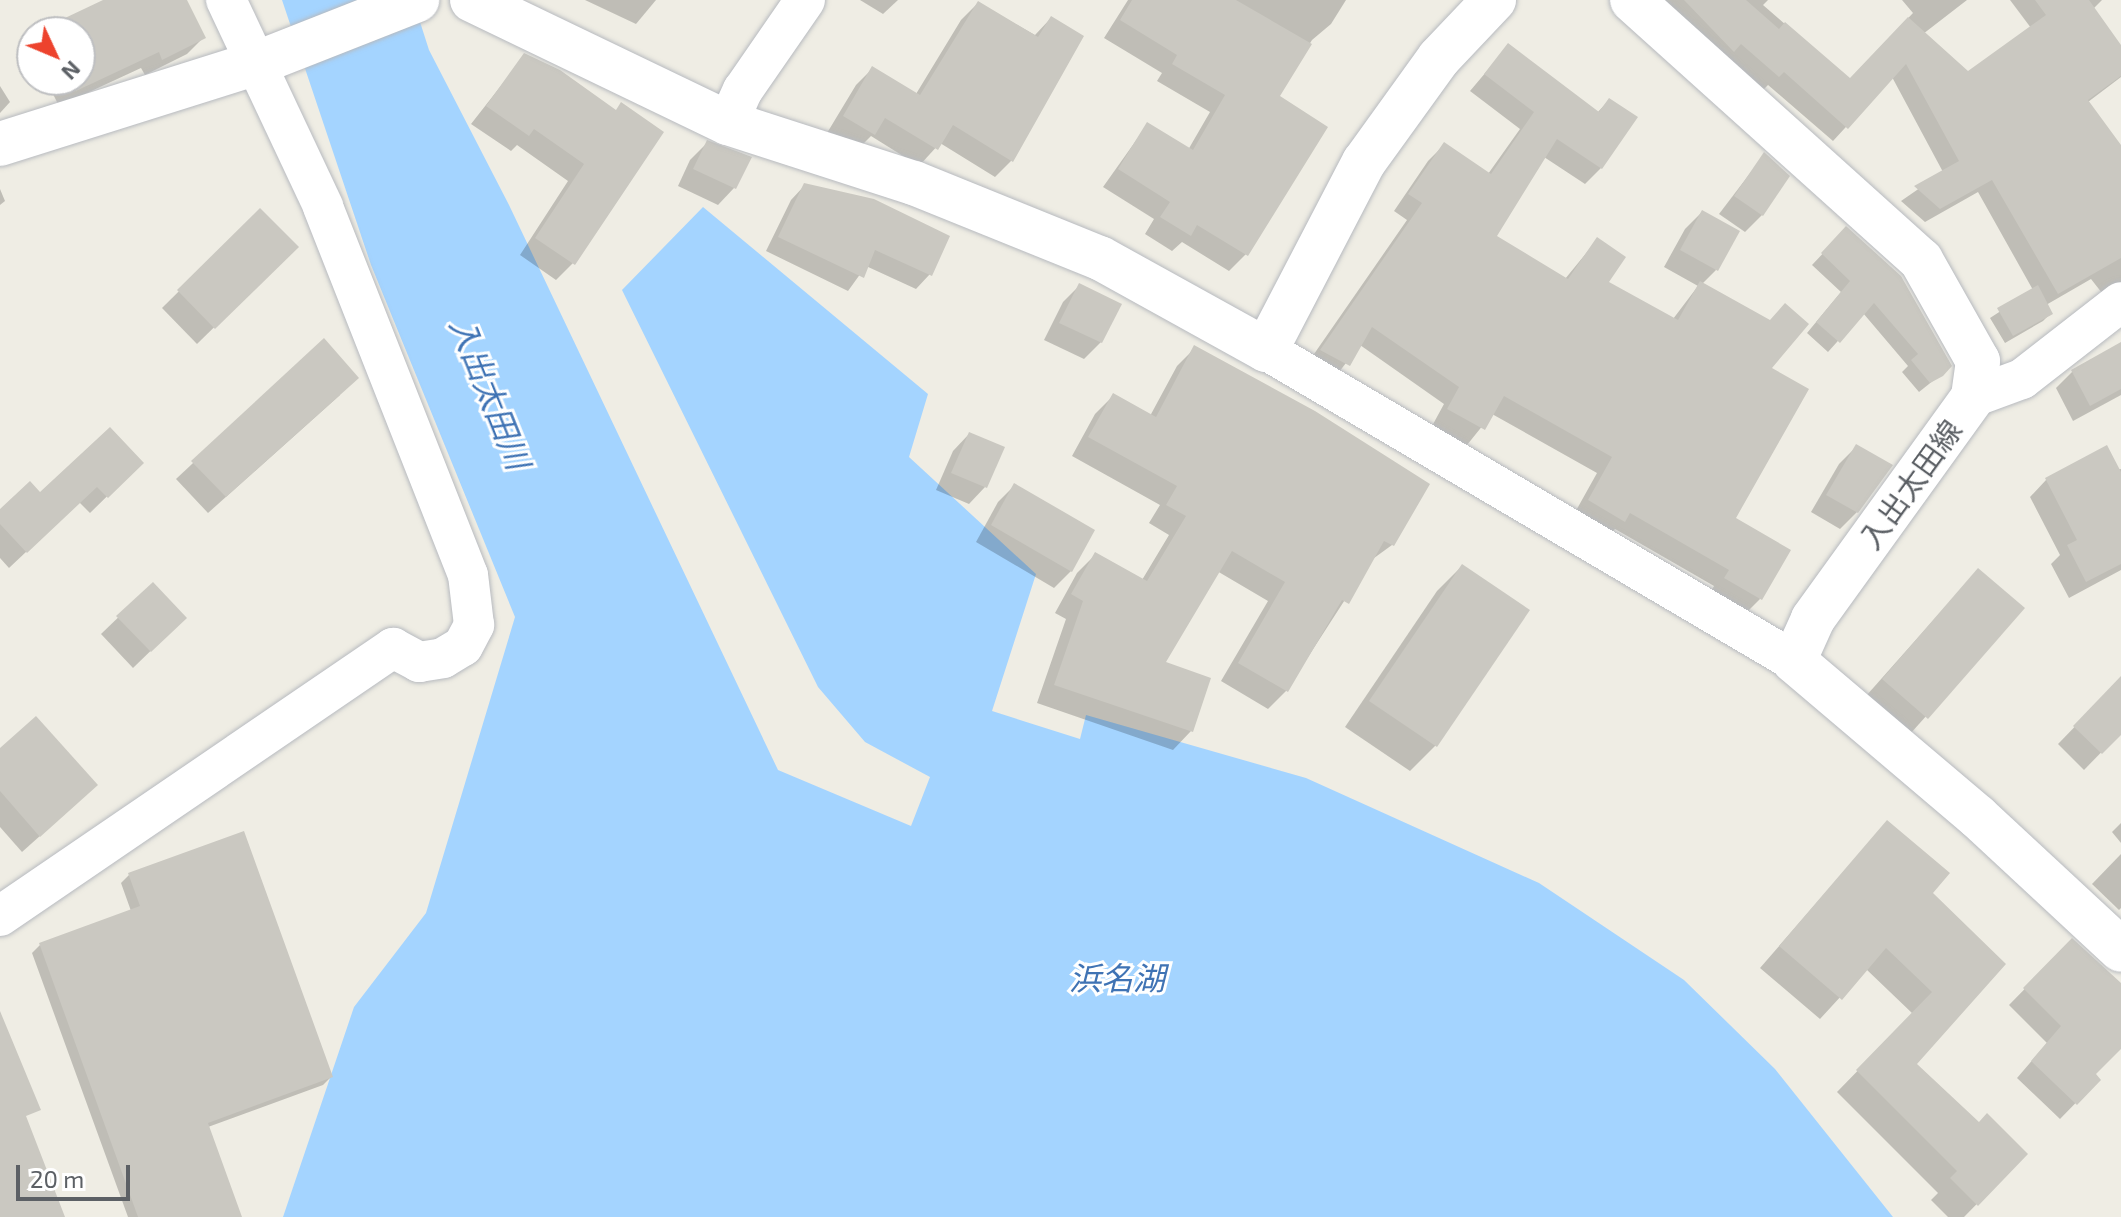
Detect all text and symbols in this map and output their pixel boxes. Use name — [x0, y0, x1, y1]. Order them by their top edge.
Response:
north arrow — [16, 16, 96, 96]
text: N — [57, 57, 87, 86]
water label: 入出太田川 — [443, 312, 539, 474]
street label: 入出太田線 — [1851, 413, 1969, 555]
water label: 浜名湖 — [1069, 958, 1165, 996]
scale bar — [20, 1149, 134, 1199]
text: 20 m — [30, 1164, 84, 1193]

